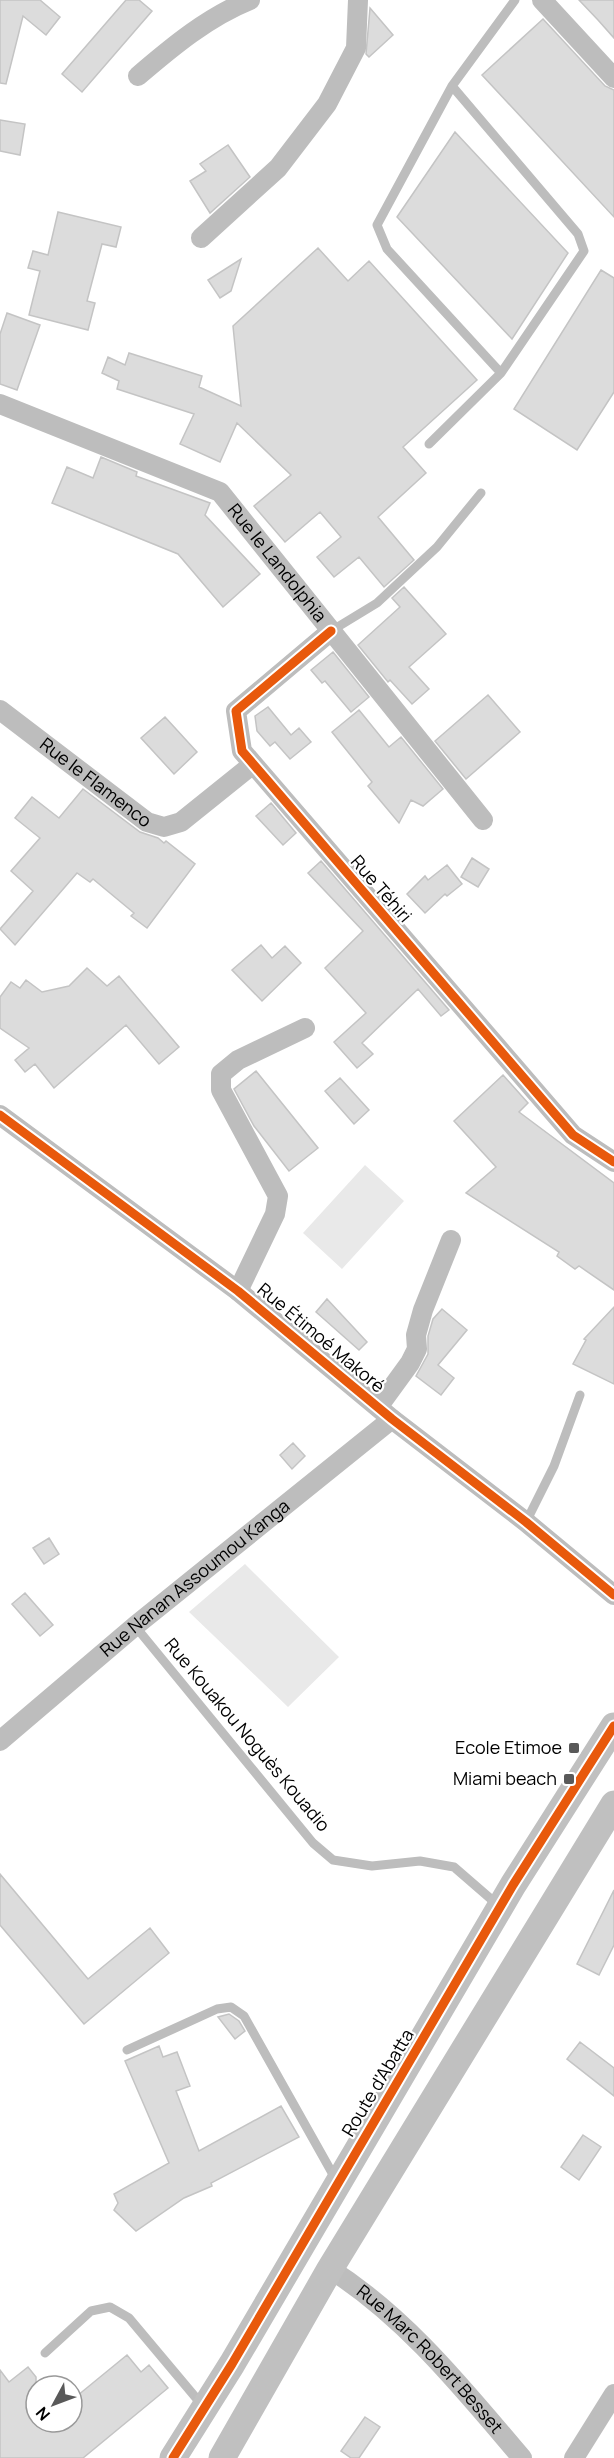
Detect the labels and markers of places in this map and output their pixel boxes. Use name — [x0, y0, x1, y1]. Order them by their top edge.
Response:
place label: Ecole Etimoe — [455, 1735, 562, 1759]
marker: Ecole Etimoe — [567, 1741, 581, 1755]
place label: Miami beach — [453, 1766, 557, 1790]
marker: Miami beach — [562, 1772, 576, 1786]

